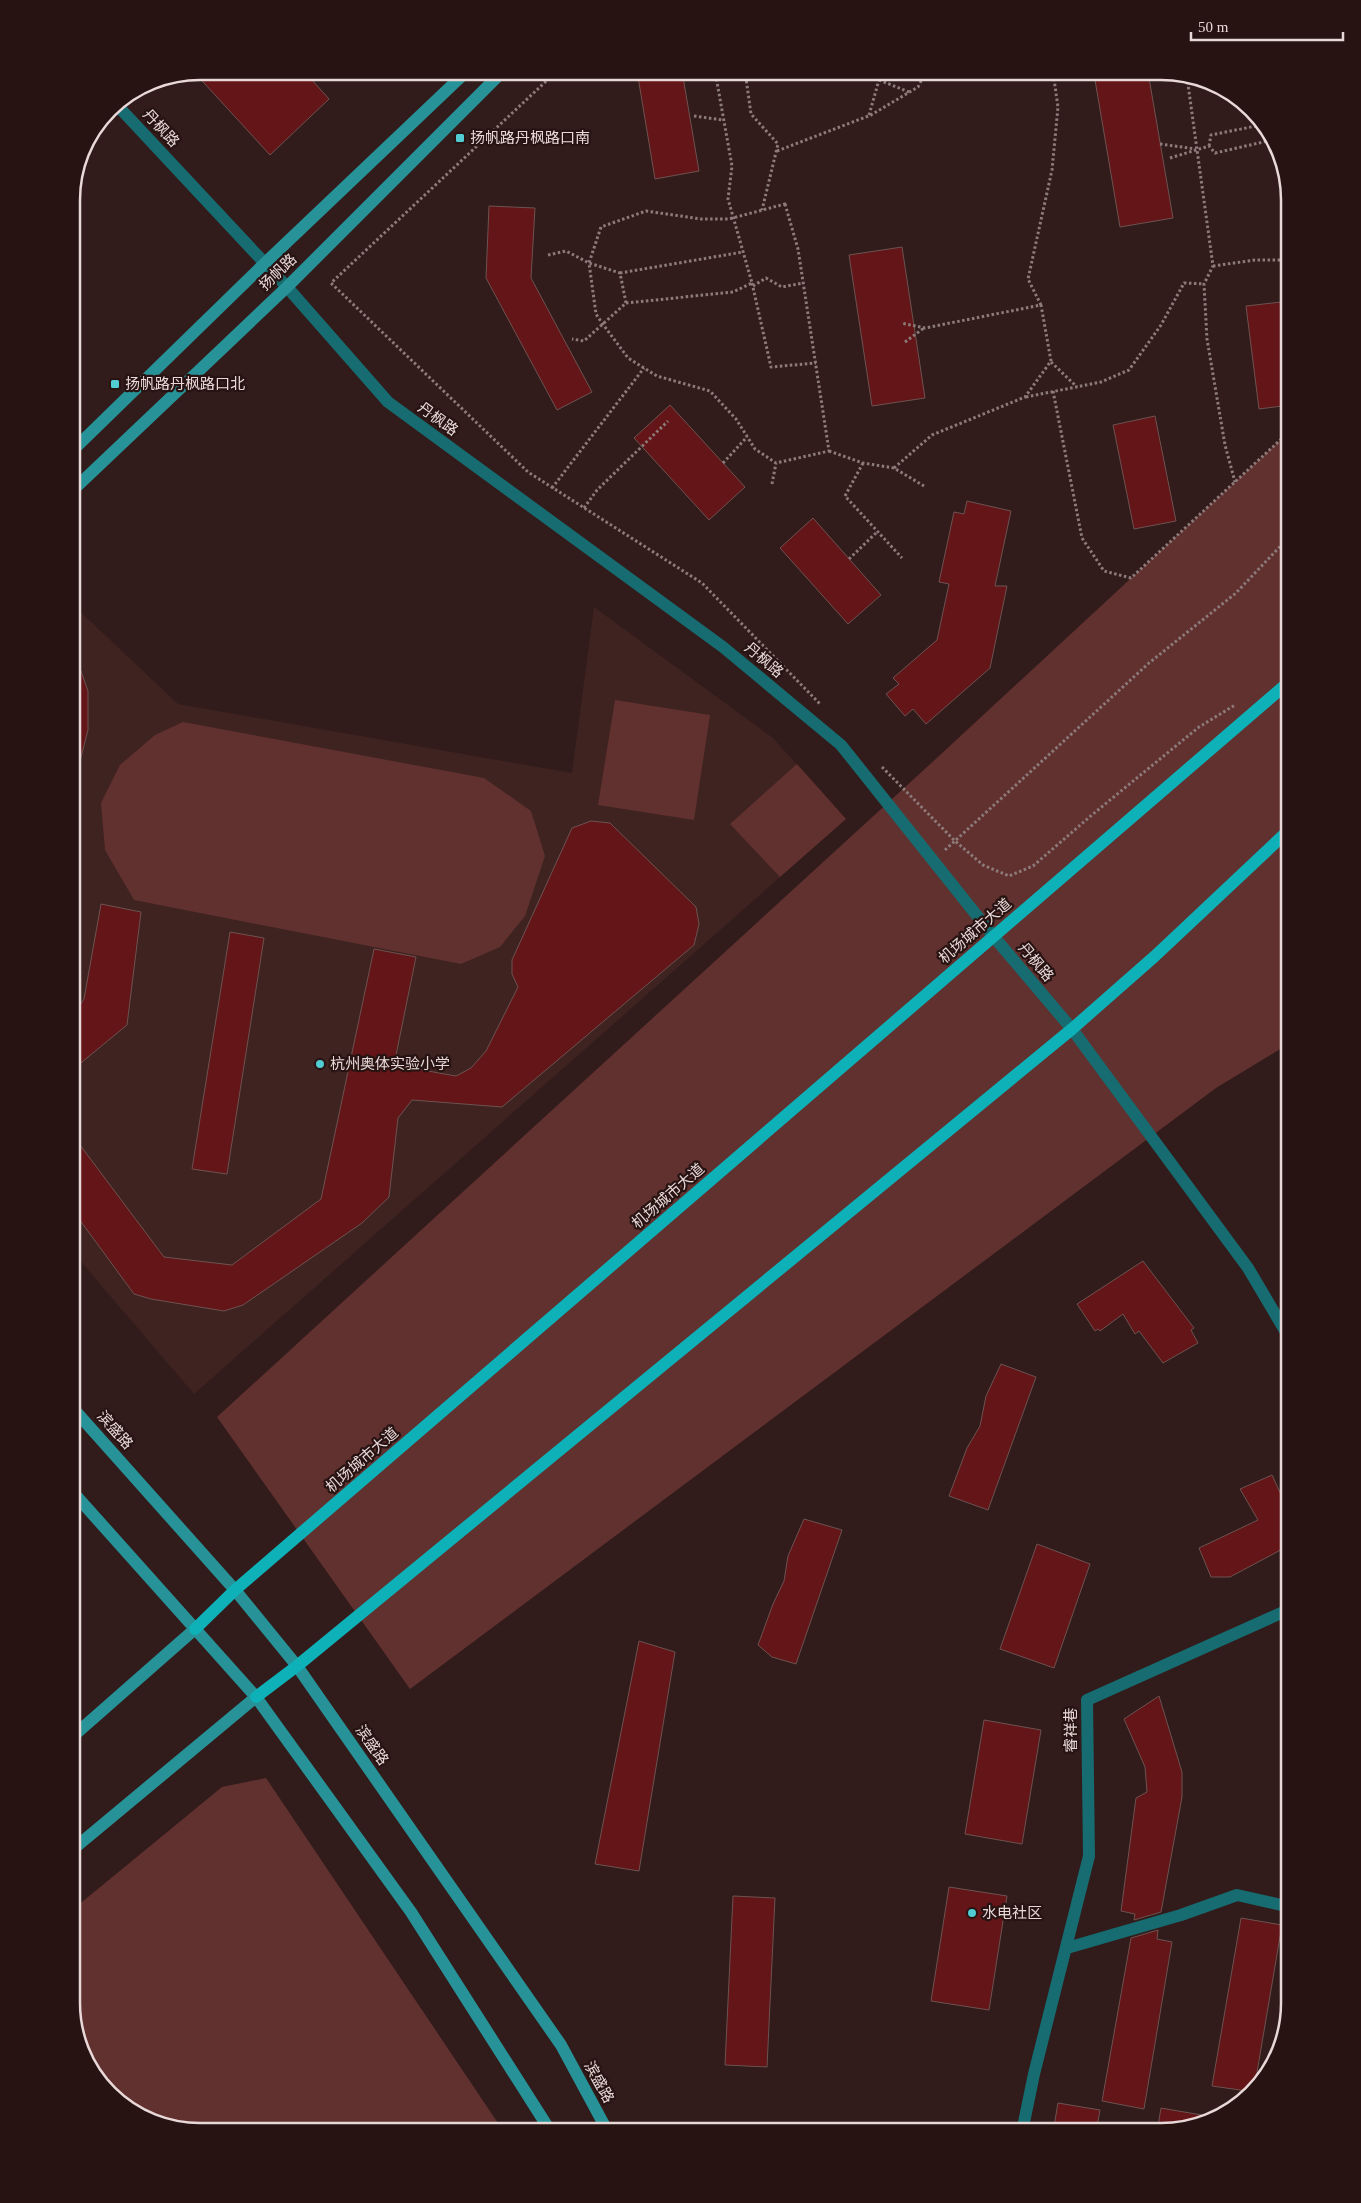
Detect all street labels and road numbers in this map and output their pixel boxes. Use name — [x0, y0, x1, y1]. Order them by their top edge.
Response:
street label: 丹枫路 — [140, 106, 182, 150]
street label: 扬帆路 — [256, 251, 300, 293]
street label: 丹枫路 — [415, 399, 461, 439]
street label: 丹枫路 — [742, 639, 786, 681]
street label: 机场城市大道 — [936, 895, 1014, 967]
street label: 丹枫路 — [1015, 940, 1057, 984]
street label: 机场城市大道 — [629, 1160, 707, 1232]
street label: 滨盛路 — [94, 1407, 137, 1452]
street label: 机场城市大道 — [323, 1424, 401, 1496]
street label: 睿祥巷 — [1063, 1707, 1079, 1753]
street label: 滨盛路 — [353, 1721, 392, 1768]
street label: 滨盛路 — [581, 2058, 618, 2106]

